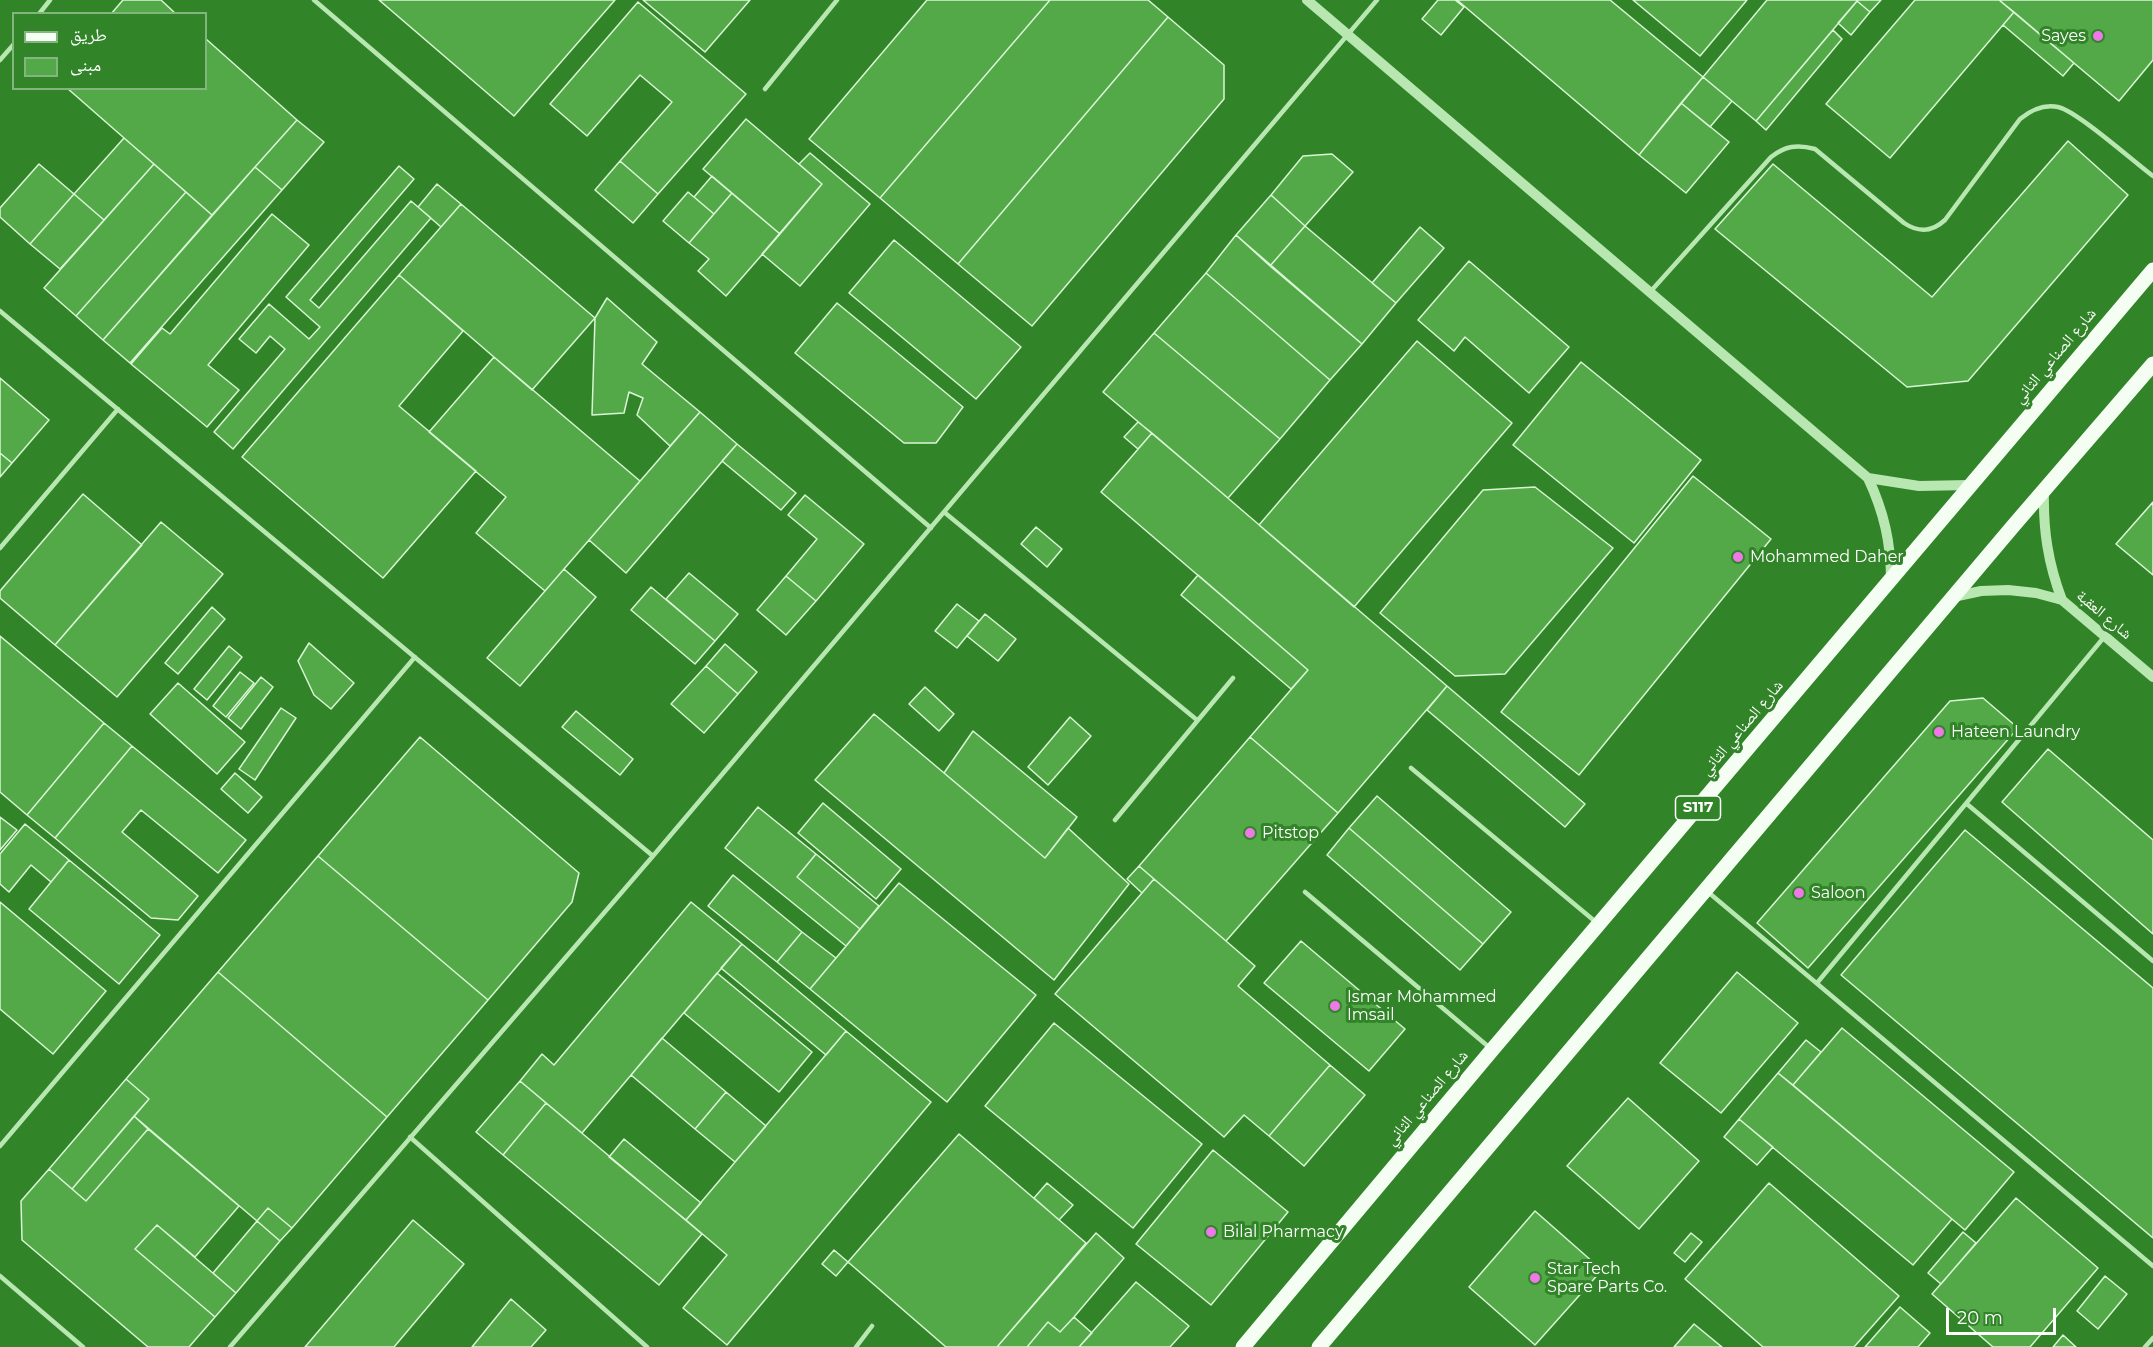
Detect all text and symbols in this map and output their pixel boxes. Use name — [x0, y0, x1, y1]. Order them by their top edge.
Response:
legend — [12, 12, 207, 90]
text: طريق — [70, 24, 107, 46]
place label: Sayes — [2041, 26, 2086, 46]
marker: Sayes — [2091, 29, 2105, 43]
text: مبنى — [70, 54, 101, 76]
street label: شارع الصناعي الثاني — [2010, 304, 2100, 408]
place label: Mohammed Daher — [1750, 547, 1904, 567]
marker: Mohammed Daher — [1731, 550, 1745, 564]
street label: شارع العقبة — [2072, 586, 2136, 644]
street label: شارع الصناعي الثاني — [1697, 676, 1787, 780]
place label: Hateen Laundry — [1951, 722, 2080, 742]
marker: Hateen Laundry — [1932, 725, 1946, 739]
road number: S117 — [1676, 796, 1720, 820]
place label: Pitstop — [1262, 823, 1319, 843]
marker: Pitstop — [1243, 826, 1257, 840]
place label: Saloon — [1811, 883, 1865, 903]
marker: Saloon — [1792, 886, 1806, 900]
place label: Ismar Mohammed Imsail — [1347, 987, 1497, 1025]
marker: Ismar Mohammed Imsail — [1328, 999, 1342, 1013]
street label: شارع الصناعي الثاني — [1382, 1046, 1472, 1150]
place label: Bilal Pharmacy — [1223, 1222, 1344, 1242]
marker: Bilal Pharmacy — [1204, 1225, 1218, 1239]
place label: Star Tech Spare Parts Co. — [1547, 1259, 1667, 1297]
marker: Star Tech Spare Parts Co. — [1528, 1271, 1542, 1285]
scale bar — [1949, 1296, 2058, 1334]
text: 20 m — [1957, 1307, 2003, 1329]

